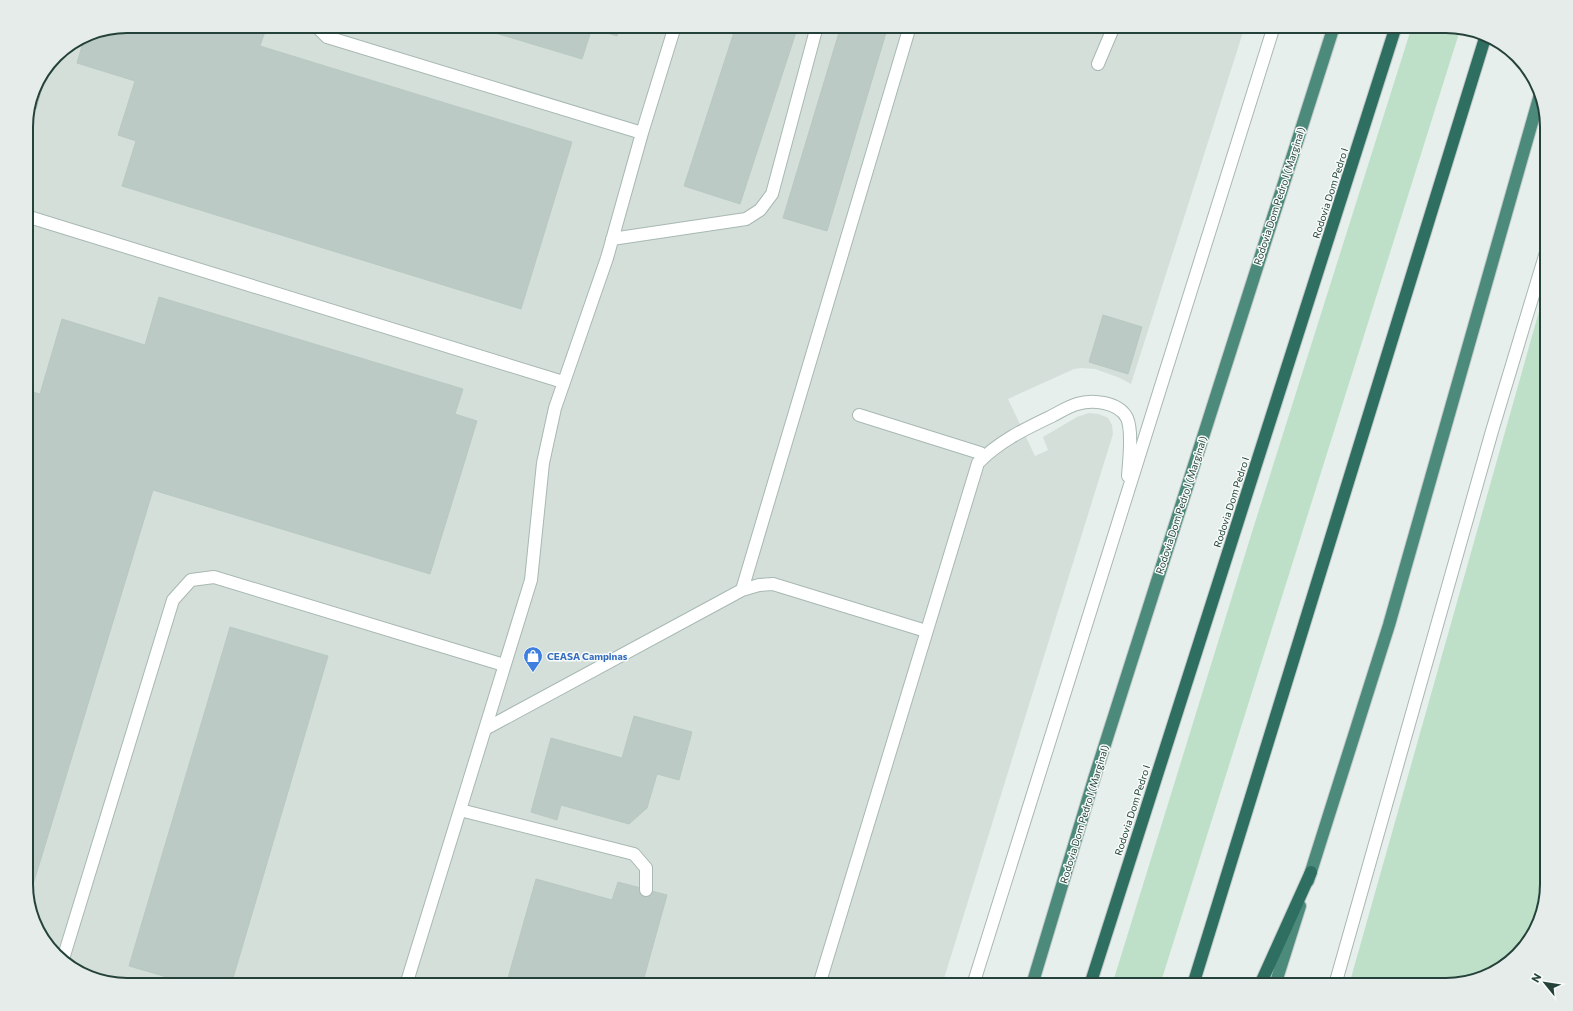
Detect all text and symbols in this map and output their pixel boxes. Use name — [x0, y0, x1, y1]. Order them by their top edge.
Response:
street label: Rodovia Dom Pedro I (Marginal) — [1251, 125, 1307, 266]
street label: Rodovia Dom Pedro I — [1310, 146, 1350, 240]
street label: Rodovia Dom Pedro I (Marginal) — [1153, 434, 1209, 575]
street label: Rodovia Dom Pedro I — [1211, 455, 1251, 549]
shop icon: CEASA Campinas — [522, 645, 544, 673]
place label: CEASA Campinas — [547, 650, 628, 662]
street label: Rodovia Dom Pedro I (Marginal) — [1057, 743, 1111, 885]
street label: Rodovia Dom Pedro I — [1112, 763, 1152, 857]
north arrow — [1525, 963, 1565, 1003]
text: N — [1528, 971, 1544, 985]

